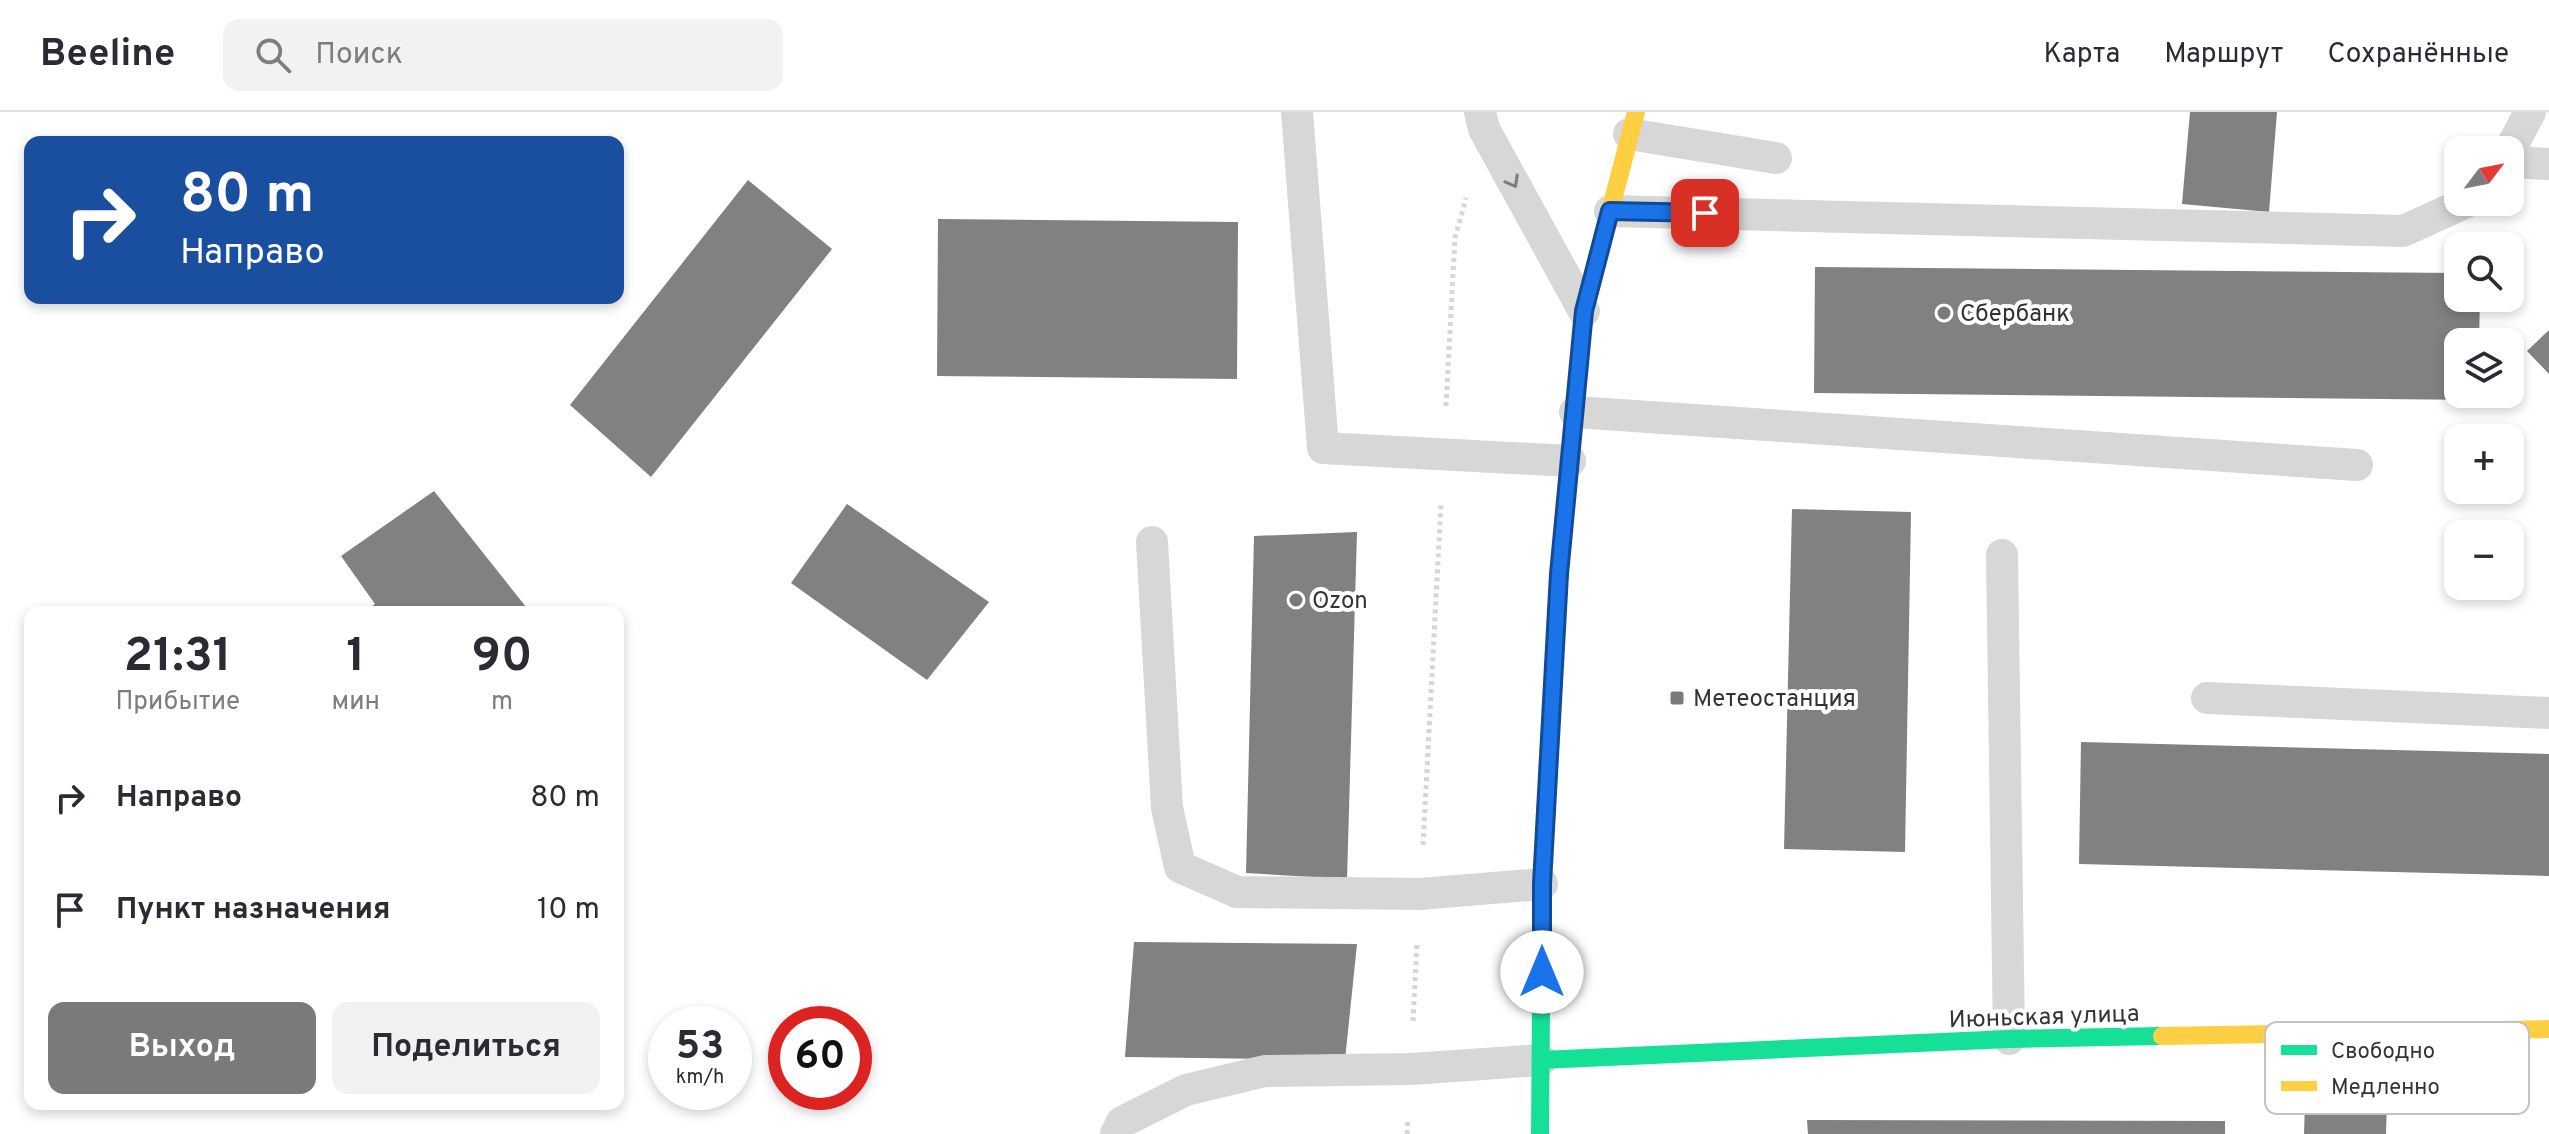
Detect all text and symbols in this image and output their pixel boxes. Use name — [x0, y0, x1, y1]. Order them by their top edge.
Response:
search box — [223, 19, 783, 91]
text: Beeline — [40, 31, 175, 80]
icon: search — [251, 33, 295, 77]
text: Поиск — [315, 37, 403, 74]
text: Карта — [2044, 37, 2120, 73]
text: Маршрут — [2164, 37, 2283, 73]
text: Сохранённые — [2327, 37, 2509, 73]
north arrow — [2444, 136, 2524, 216]
map controls — [2444, 136, 2524, 600]
text: 80 m — [180, 162, 314, 232]
icon: right — [48, 168, 152, 272]
one-way arrow — [1503, 173, 1519, 188]
pin — [1671, 179, 1739, 247]
icon: arrive — [1683, 191, 1727, 235]
text: Направо — [180, 231, 325, 277]
button: search — [2444, 232, 2524, 312]
place label: Сбербанк — [1960, 300, 2070, 330]
marker: Сбербанк — [1935, 304, 1953, 322]
button: layers — [2444, 328, 2524, 408]
button: + — [2444, 424, 2524, 504]
button: − — [2444, 520, 2524, 600]
place label: Ozon — [1312, 587, 1368, 617]
marker: Ozon — [1287, 591, 1305, 609]
text: 21:31 — [124, 628, 232, 688]
text: 1 — [346, 628, 365, 688]
text: 90 — [471, 628, 533, 688]
place label: Метеостанция — [1693, 685, 1856, 715]
text: Прибытие — [115, 686, 240, 719]
text: мин — [331, 686, 380, 719]
text: m — [491, 686, 513, 719]
marker: Метеостанция — [1668, 689, 1686, 707]
icon: right — [48, 776, 92, 820]
text: Направо — [116, 780, 242, 817]
text: 80 m — [530, 780, 600, 817]
icon: arrive — [48, 888, 92, 932]
text: Пункт назначения — [116, 892, 390, 929]
text: 10 m — [537, 892, 600, 929]
position arrow — [1500, 930, 1584, 1014]
street label: Июньская улица — [1948, 1000, 2140, 1036]
button: Выход — [48, 1002, 316, 1094]
button: Поделиться — [332, 1002, 600, 1094]
speed limit sign: 60 — [768, 1006, 872, 1110]
legend — [2265, 1022, 2529, 1114]
text: 53 — [676, 1023, 724, 1073]
text: Свободно — [2331, 1039, 2435, 1066]
text: km/h — [676, 1065, 724, 1091]
text: Медленно — [2331, 1075, 2440, 1102]

